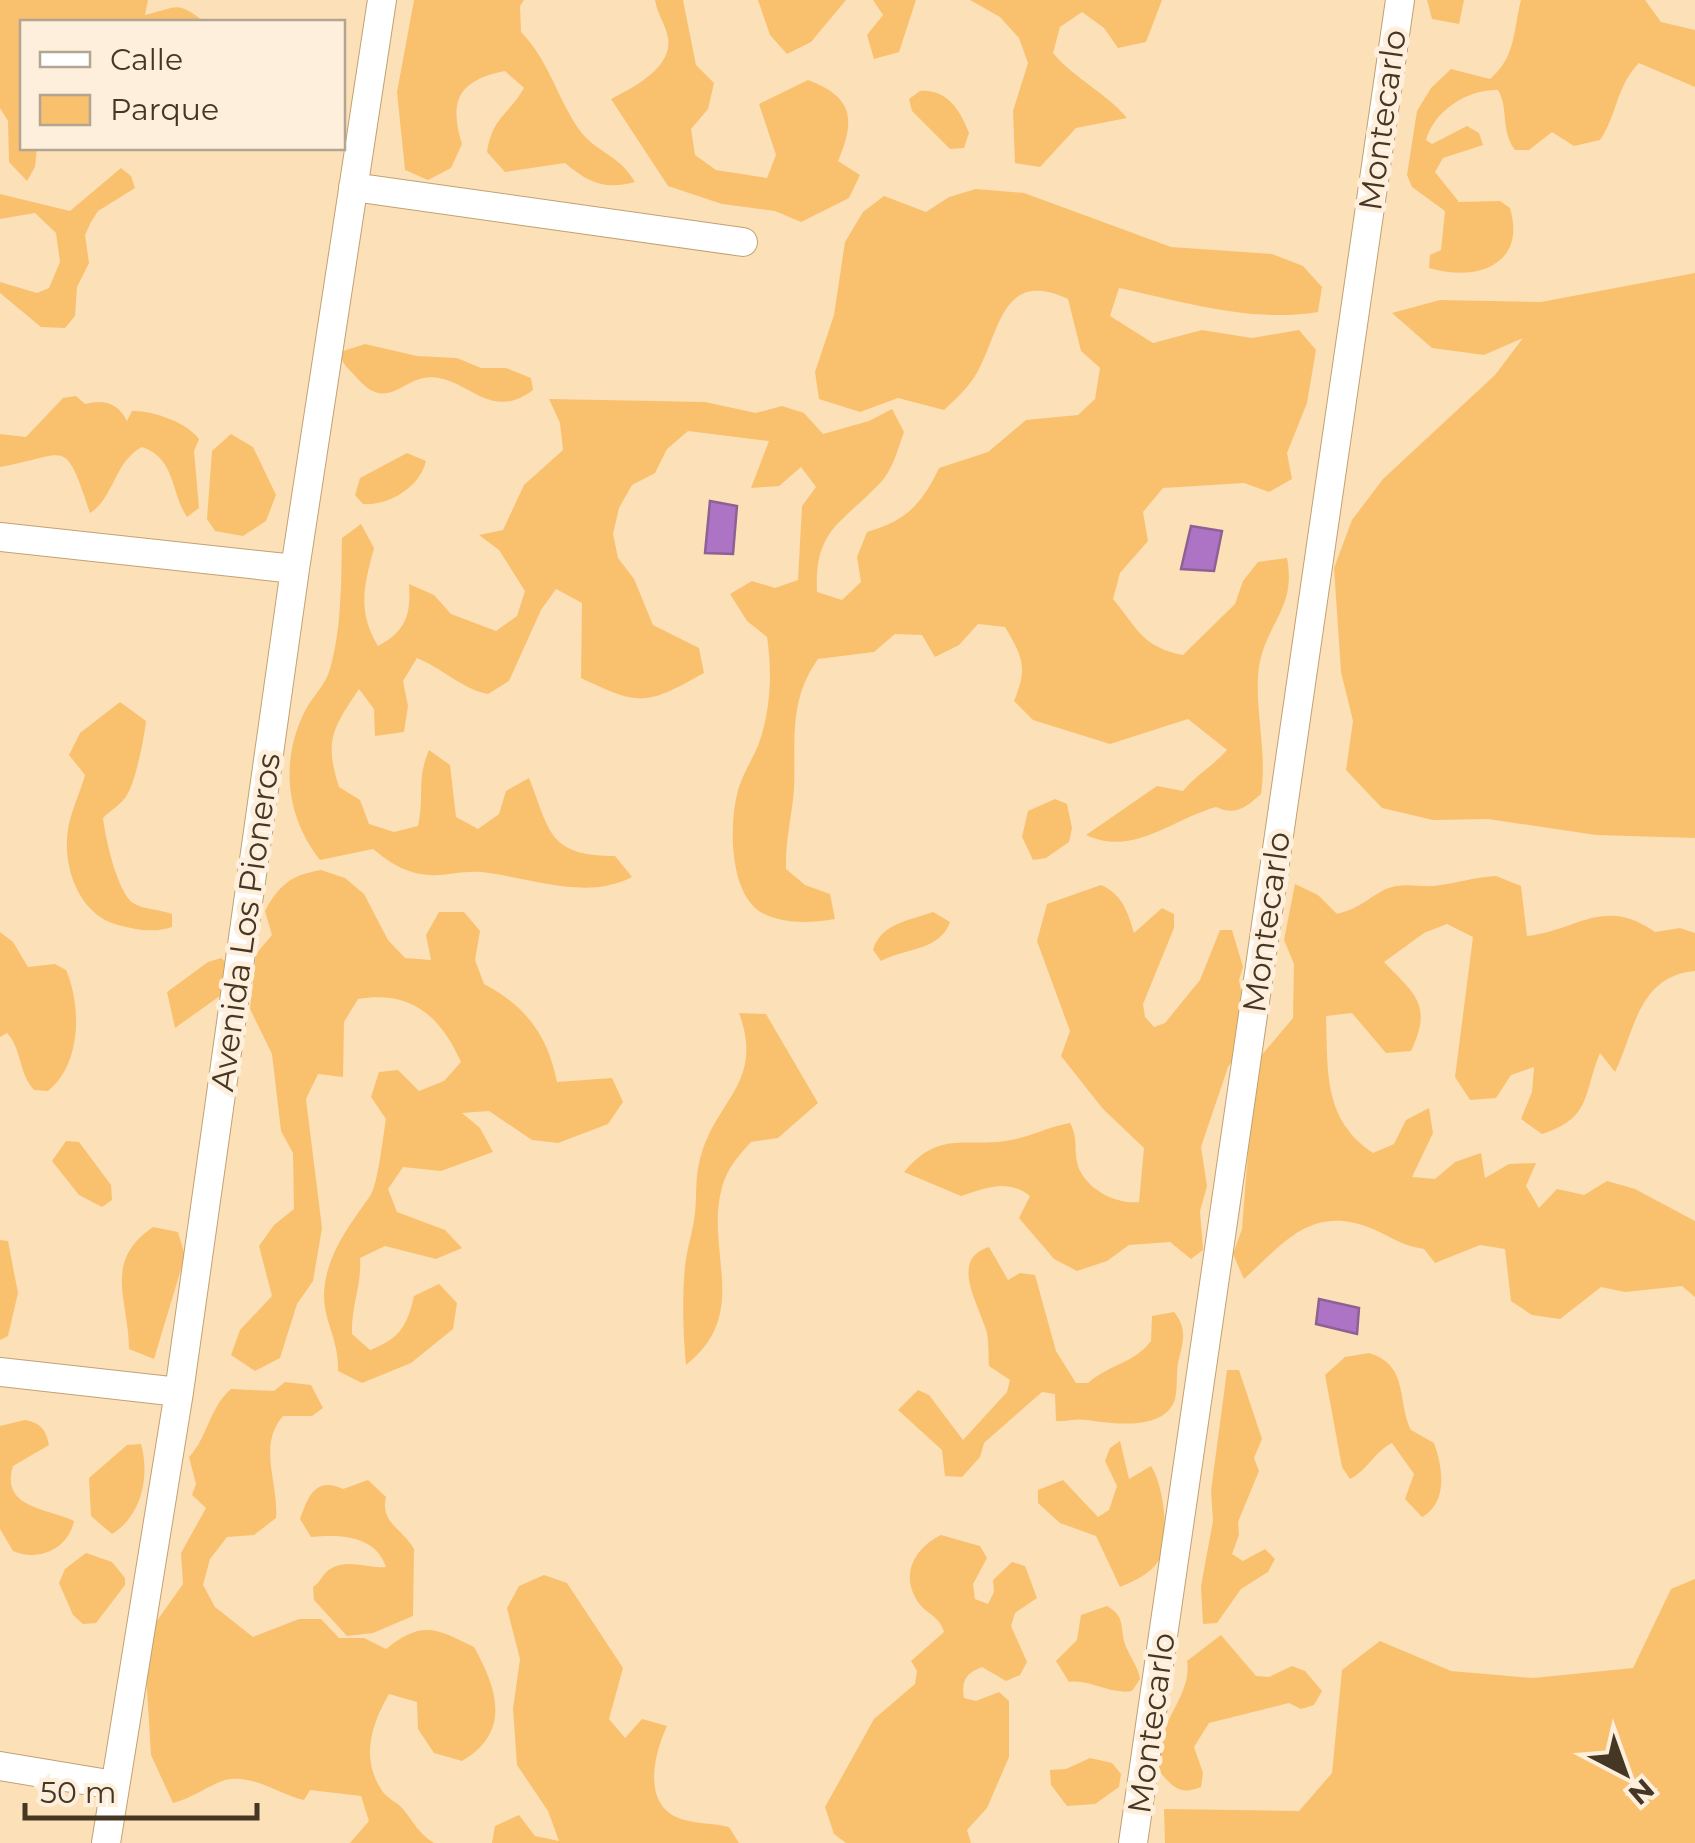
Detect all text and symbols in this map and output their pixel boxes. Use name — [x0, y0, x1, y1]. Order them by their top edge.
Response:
legend — [20, 20, 345, 150]
street label: Montecarlo — [1350, 27, 1414, 213]
text: Calle — [110, 41, 183, 78]
text: Parque — [110, 91, 219, 128]
street label: Avenida Los Pioneros — [202, 750, 288, 1094]
street label: Montecarlo — [1234, 829, 1298, 1015]
street label: Montecarlo — [1119, 1630, 1183, 1816]
north arrow — [1575, 1723, 1675, 1823]
scale bar — [25, 1758, 258, 1820]
text: N — [1622, 1772, 1661, 1812]
text: 50 m — [40, 1774, 117, 1811]

